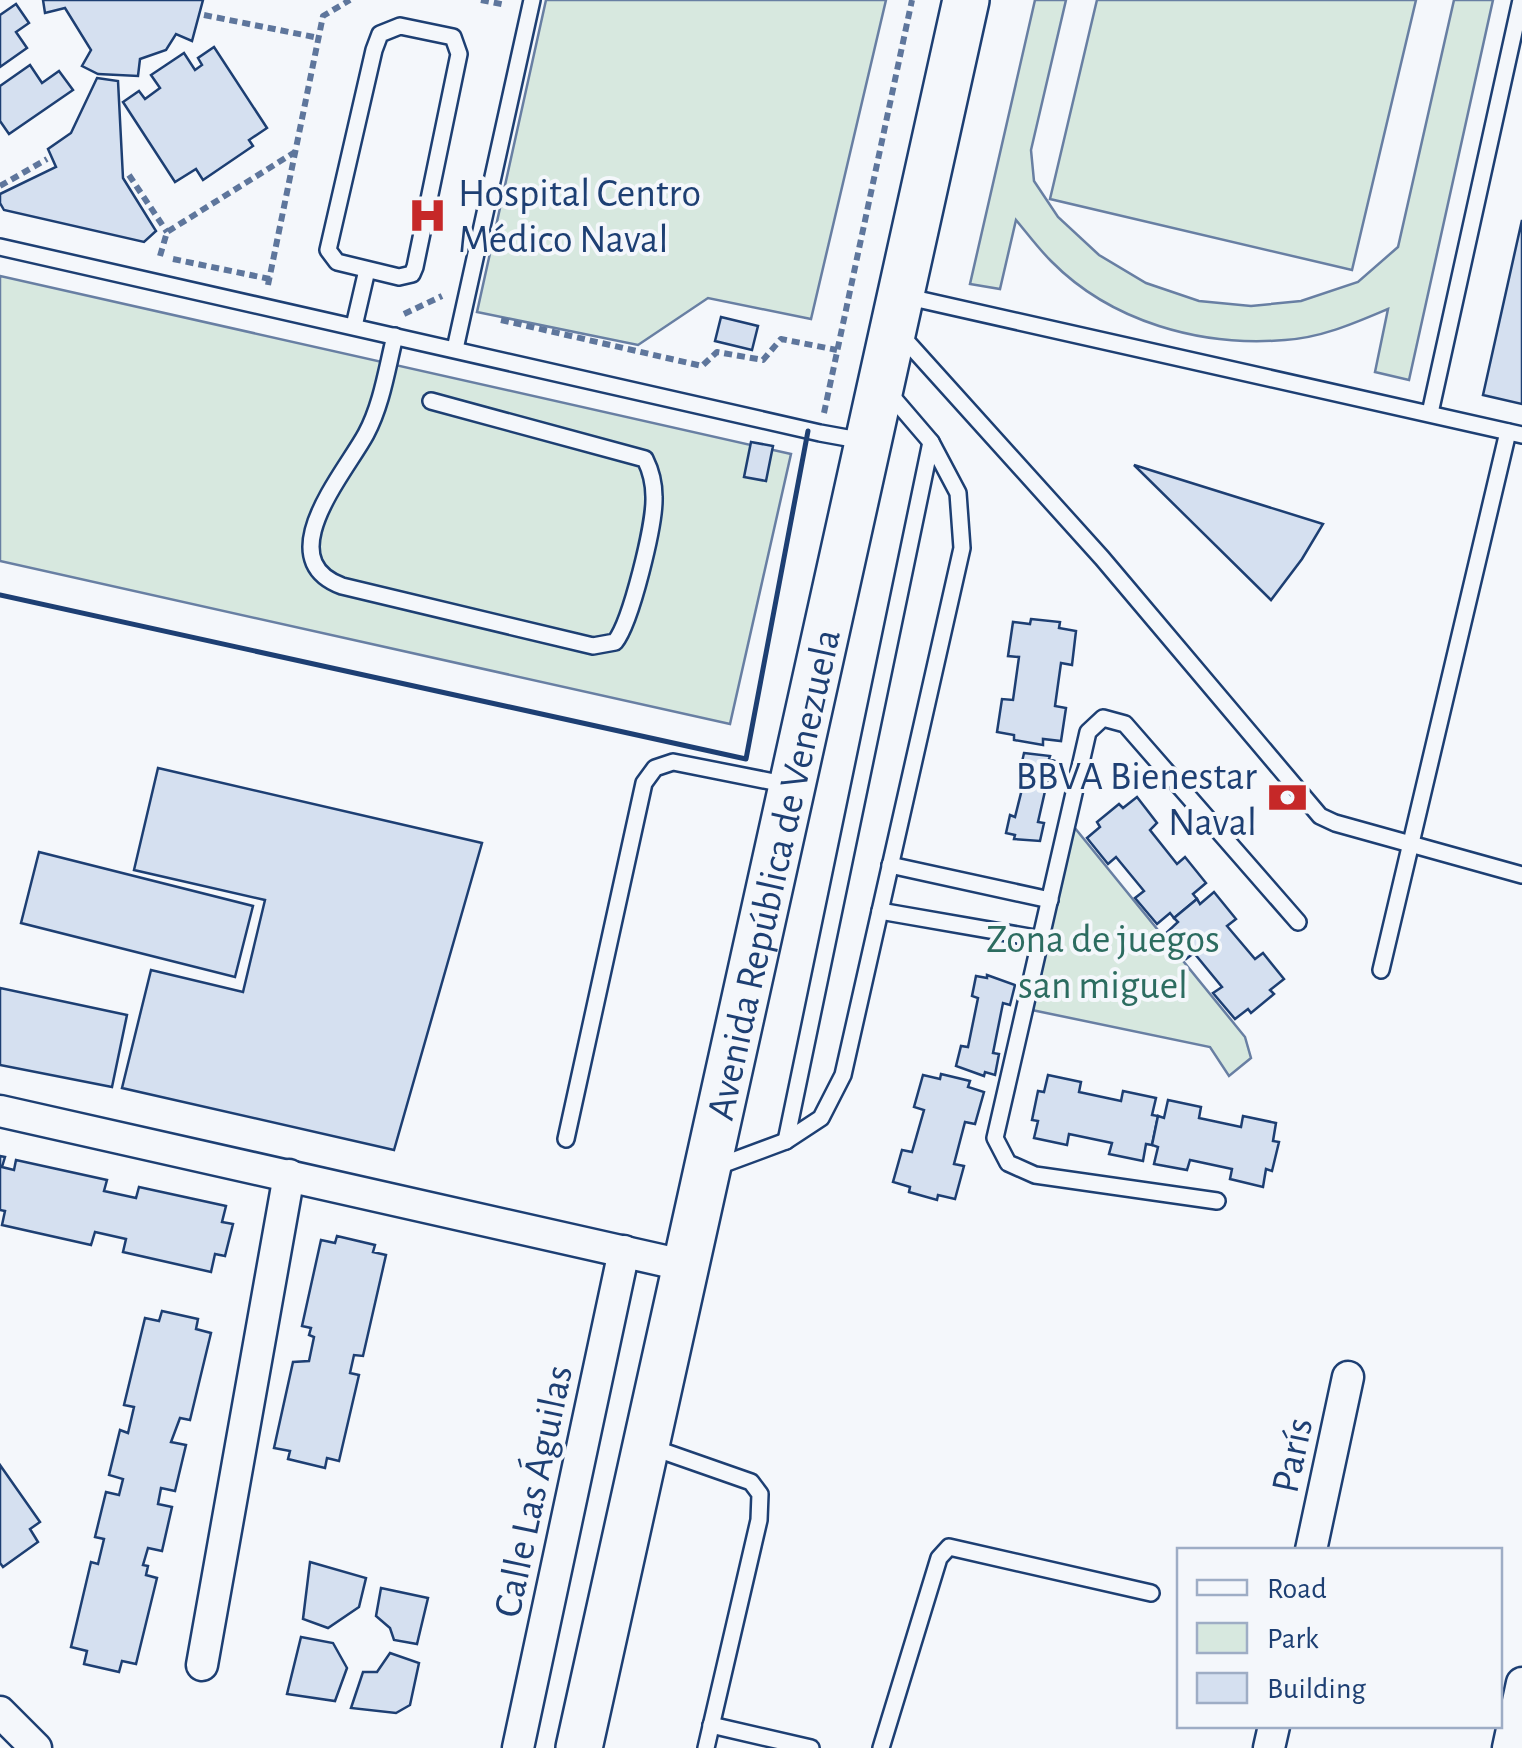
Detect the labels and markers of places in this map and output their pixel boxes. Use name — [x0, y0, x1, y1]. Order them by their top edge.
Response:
place label: Hospital Centro Médico Naval — [458, 174, 701, 260]
hospital icon: Hospital Centro Médico Naval — [407, 194, 449, 236]
place label: BBVA Bienestar Naval — [1015, 757, 1257, 843]
bank icon: BBVA Bienestar Naval — [1266, 777, 1308, 819]

